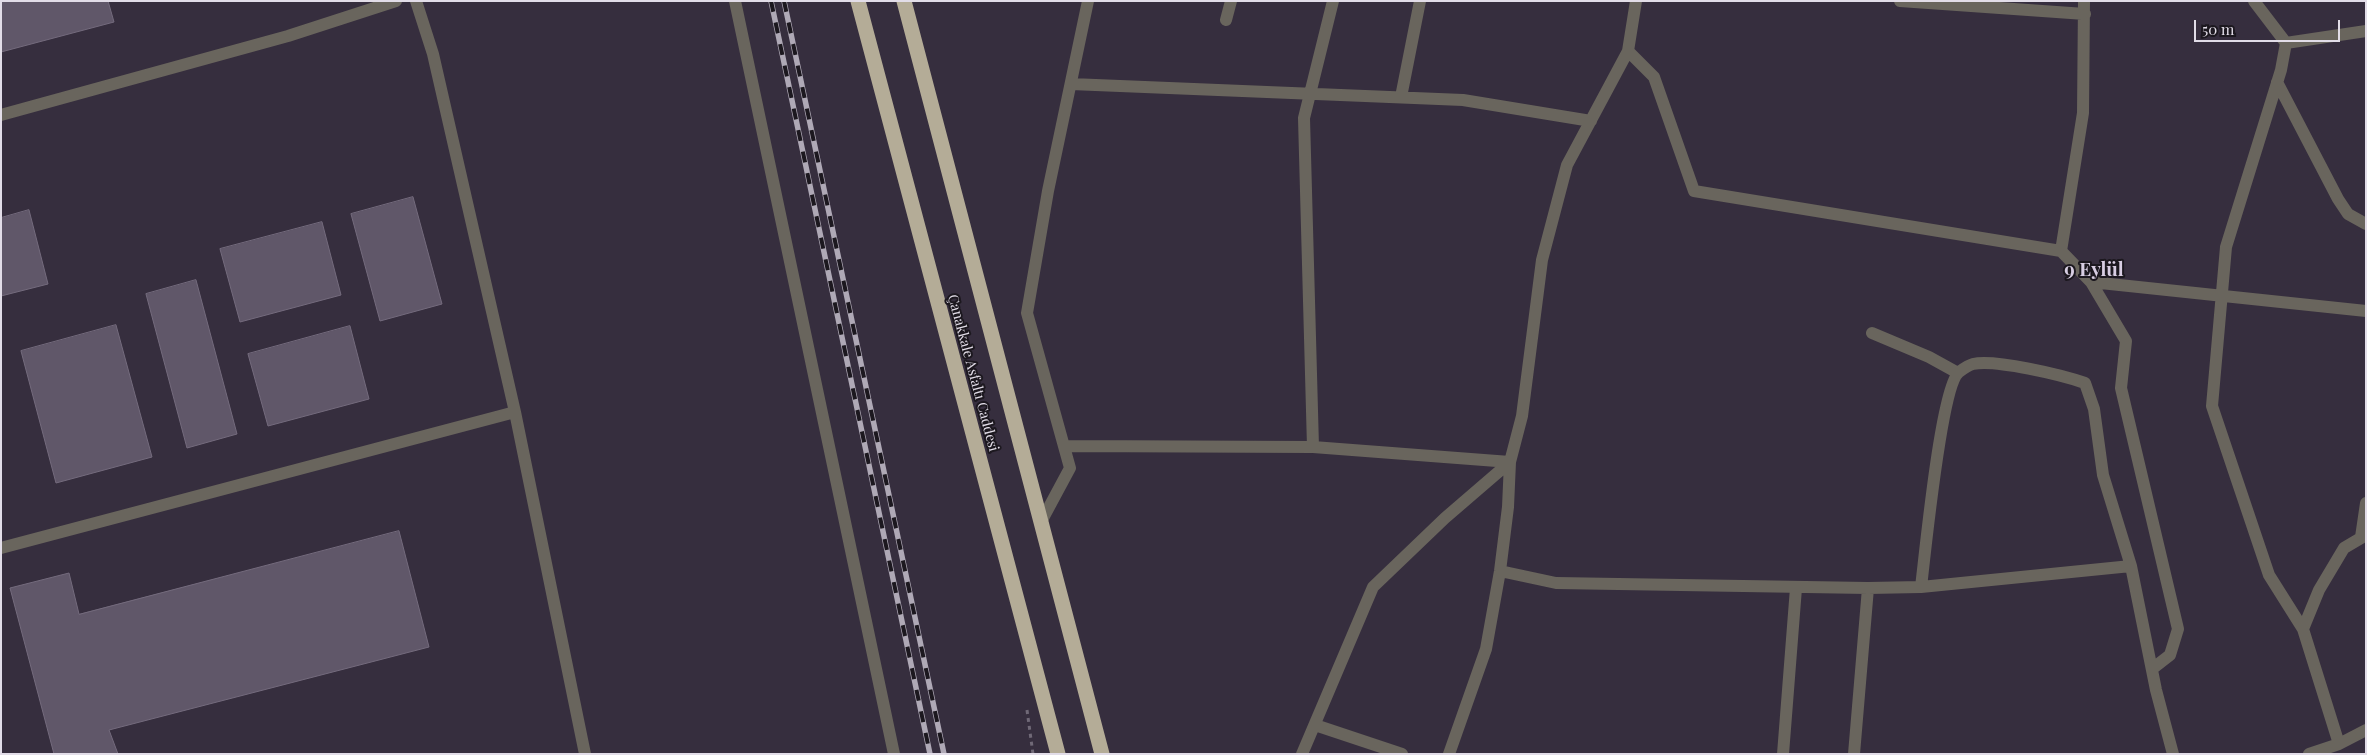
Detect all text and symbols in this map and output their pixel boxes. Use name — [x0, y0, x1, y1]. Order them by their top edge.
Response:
scale bar — [2197, 10, 2343, 42]
text: 50 m — [2202, 19, 2234, 39]
district label: 9 Eylül — [2064, 259, 2124, 281]
street label: Çanakkale Asfaltı Caddesi — [944, 293, 1002, 453]

